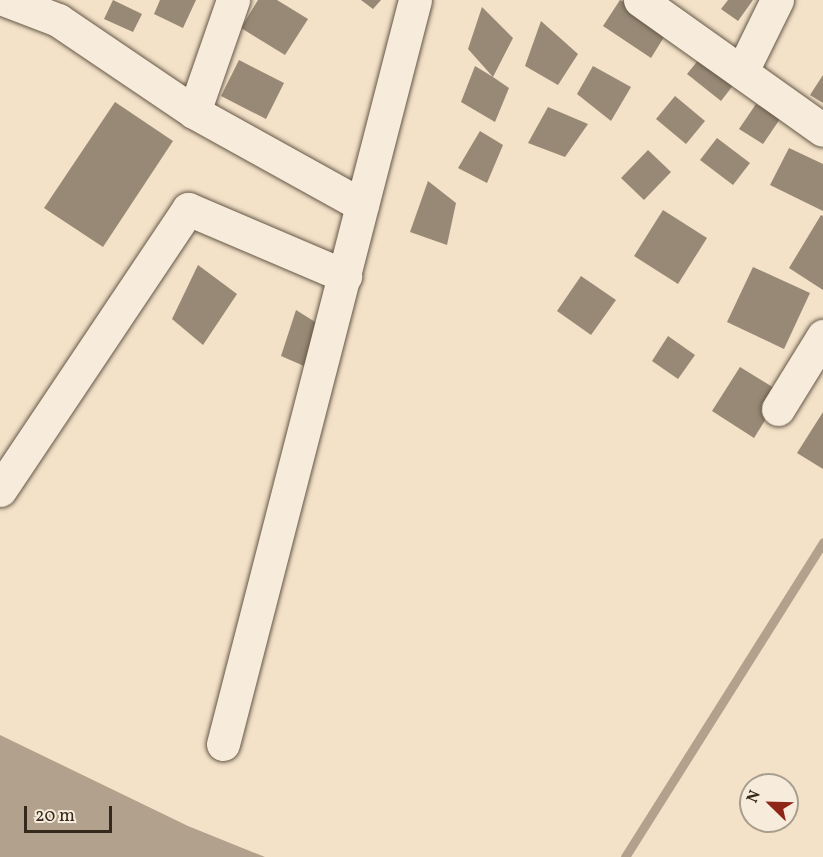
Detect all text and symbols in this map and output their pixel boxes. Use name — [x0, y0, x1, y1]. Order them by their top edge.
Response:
north arrow — [739, 773, 799, 833]
text: N — [742, 787, 767, 806]
scale bar — [27, 794, 116, 832]
text: 20 m — [35, 804, 75, 829]

